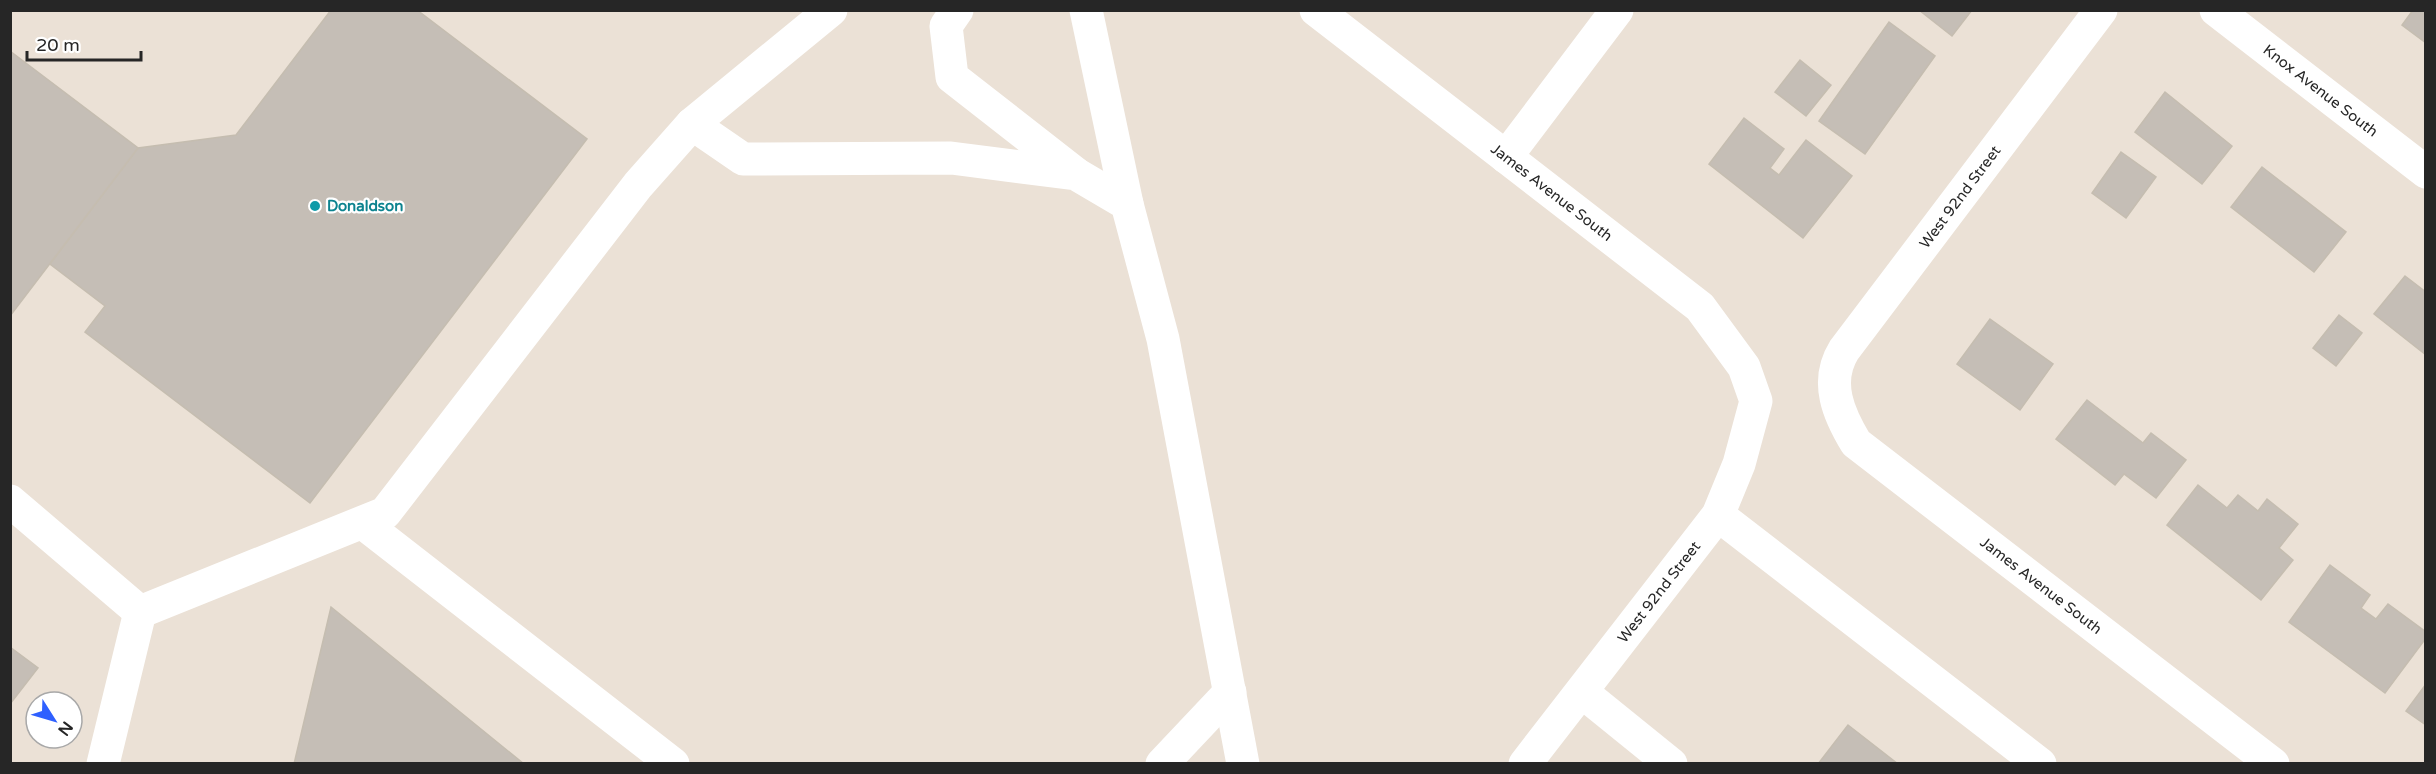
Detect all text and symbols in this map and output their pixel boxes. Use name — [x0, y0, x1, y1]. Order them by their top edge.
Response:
scale bar — [27, 24, 141, 62]
text: 20 m — [36, 34, 80, 56]
street label: Knox Avenue South — [2260, 41, 2382, 141]
street label: James Avenue South — [1487, 140, 1616, 245]
street label: West 92nd Street — [1916, 142, 2005, 252]
place label: Donaldson — [327, 197, 403, 215]
marker: Donaldson — [308, 199, 322, 213]
street label: James Avenue South — [1977, 533, 2106, 638]
street label: West 92nd Street — [1614, 537, 1704, 646]
north arrow — [24, 690, 84, 750]
text: N — [53, 717, 77, 740]

